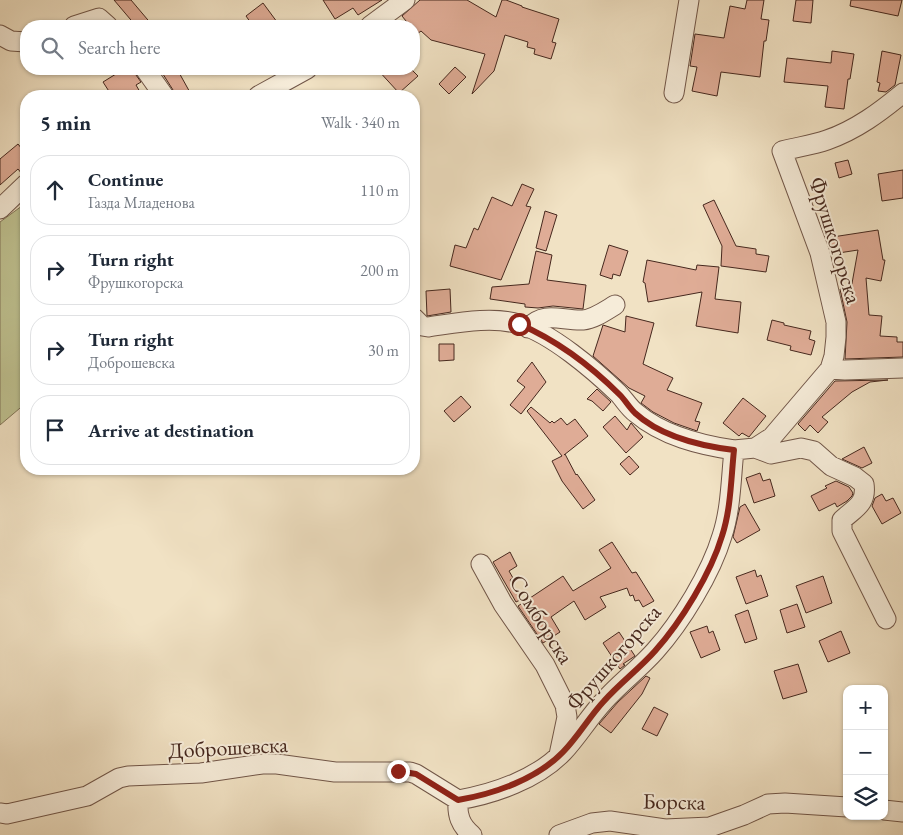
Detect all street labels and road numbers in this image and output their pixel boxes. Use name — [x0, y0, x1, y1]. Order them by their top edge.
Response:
street label: Фрушкогорска — [802, 173, 869, 307]
street label: Сомборска — [503, 569, 581, 670]
street label: Фрушкогорска — [559, 598, 667, 716]
street label: Доброшевска — [167, 730, 289, 765]
street label: Борска — [642, 786, 706, 817]

